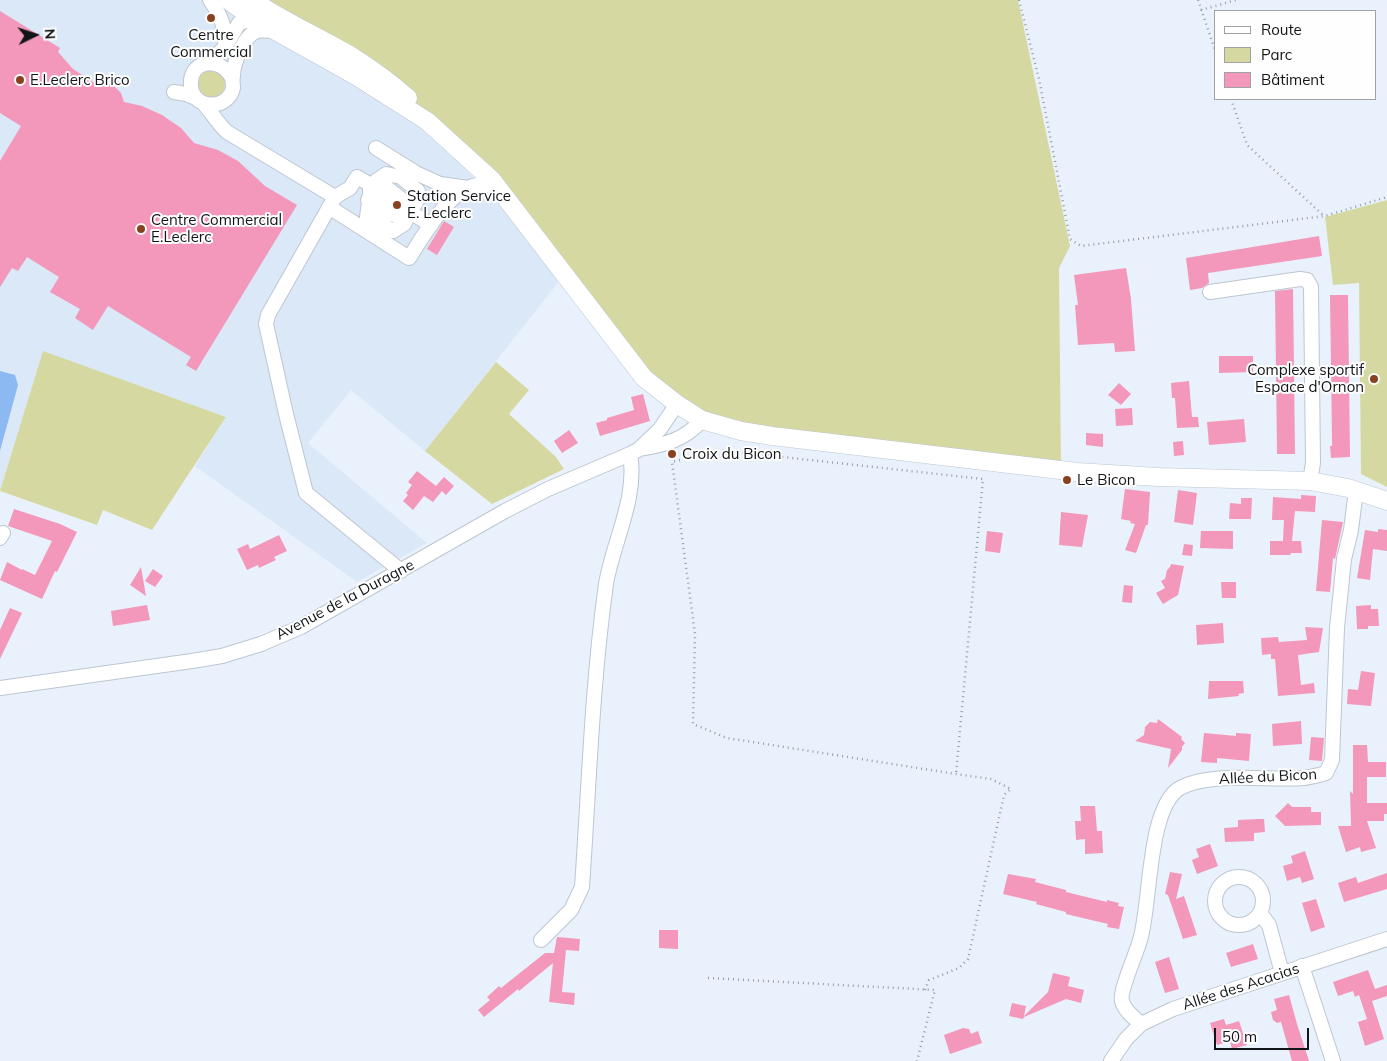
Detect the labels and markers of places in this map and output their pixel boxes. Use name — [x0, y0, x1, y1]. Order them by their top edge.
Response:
marker: Centre Commercial — [205, 12, 217, 24]
place label: Centre Commercial — [170, 26, 252, 61]
place label: E.Leclerc Brico — [30, 71, 130, 89]
marker: E.Leclerc Brico — [14, 74, 26, 86]
place label: Station Service E. Leclerc — [407, 187, 511, 222]
marker: Station Service E. Leclerc — [391, 199, 403, 211]
place label: Centre Commercial E.Leclerc — [151, 211, 282, 246]
marker: Centre Commercial E.Leclerc — [135, 223, 147, 235]
place label: Complexe sportif Espace d'Ornon — [1247, 361, 1364, 396]
marker: Complexe sportif Espace d'Ornon — [1368, 373, 1380, 385]
place label: Croix du Bicon — [682, 445, 782, 463]
marker: Croix du Bicon — [666, 448, 678, 460]
place label: Le Bicon — [1077, 471, 1136, 489]
marker: Le Bicon — [1061, 474, 1073, 486]

